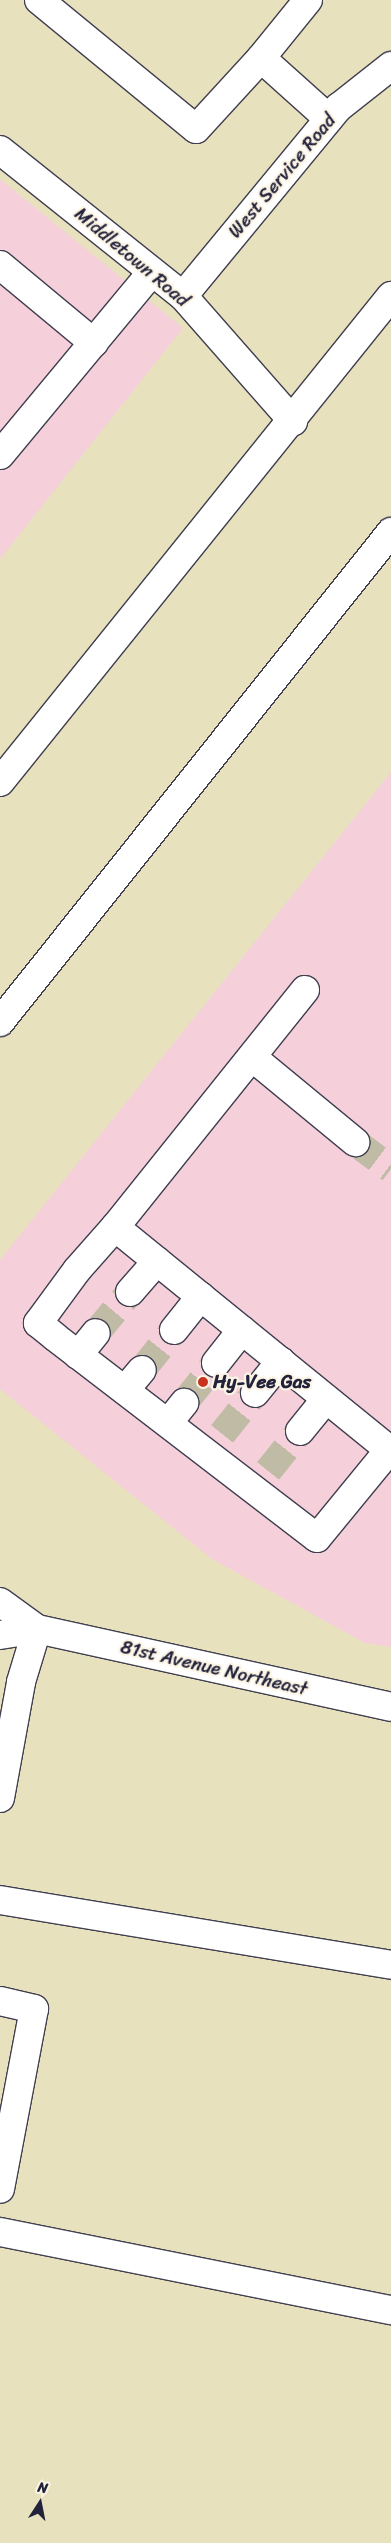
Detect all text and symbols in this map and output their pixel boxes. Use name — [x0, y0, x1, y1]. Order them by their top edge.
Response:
street label: West Service Road — [224, 110, 340, 242]
street label: Middletown Road — [70, 202, 194, 312]
place label: Hy-Vee Gas — [213, 1371, 311, 1393]
marker: Hy-Vee Gas — [197, 1376, 209, 1388]
street label: 81st Avenue Northeast — [118, 1635, 310, 1701]
text: N — [36, 2475, 50, 2501]
north arrow — [15, 2478, 65, 2528]

